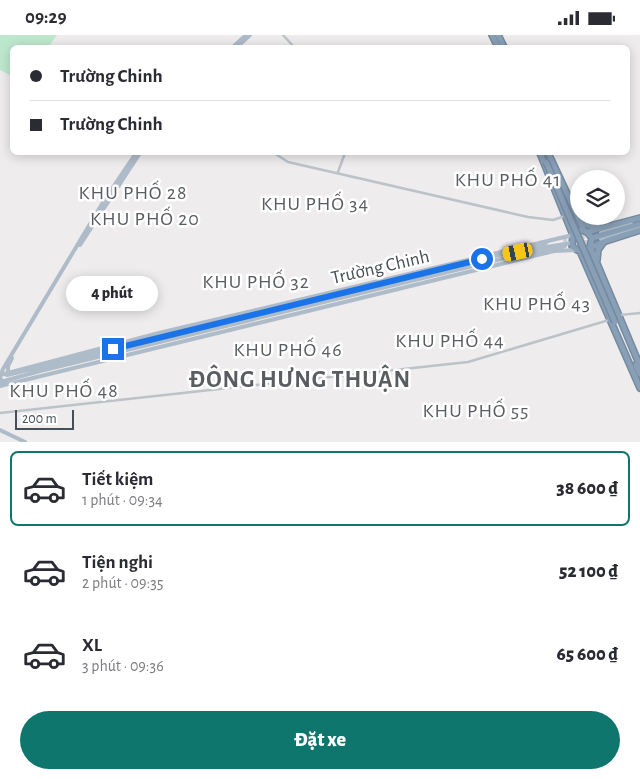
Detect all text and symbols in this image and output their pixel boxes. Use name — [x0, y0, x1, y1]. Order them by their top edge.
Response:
text: 09:29 — [25, 8, 67, 27]
text: Trường Chinh — [60, 67, 163, 86]
text: Trường Chinh — [60, 115, 163, 134]
district label: KHU PHỐ 41 — [455, 167, 561, 190]
map controls — [570, 170, 625, 225]
button: layers — [570, 170, 625, 225]
district label: KHU PHỐ 28 — [79, 180, 187, 203]
district label: KHU PHỐ 34 — [261, 191, 369, 214]
district label: KHU PHỐ 20 — [90, 206, 200, 229]
car — [501, 242, 534, 262]
street label: Trường Chinh — [329, 247, 431, 288]
route start — [471, 248, 493, 270]
district label: KHU PHỐ 32 — [202, 269, 310, 292]
callout: 4 phút — [67, 277, 159, 311]
text: 4 phút — [91, 285, 133, 301]
district label: KHU PHỐ 43 — [483, 291, 591, 314]
district label: KHU PHỐ 44 — [395, 328, 505, 351]
district label: KHU PHỐ 46 — [233, 337, 343, 360]
route end — [102, 338, 124, 360]
district label: ĐÔNG HƯNG THUẬN — [189, 364, 411, 392]
district label: KHU PHỐ 48 — [9, 378, 119, 401]
district label: KHU PHỐ 55 — [423, 398, 529, 421]
scale bar — [15, 407, 74, 430]
text: 200 m — [22, 412, 57, 426]
icon: car — [22, 466, 67, 511]
text: Tiết kiệm — [82, 470, 153, 489]
text: 38 600 ₫ — [556, 479, 618, 498]
text: 1 phút · 09:34 — [82, 492, 163, 508]
icon: car — [22, 549, 67, 594]
text: Tiện nghi — [82, 553, 153, 572]
text: 52 100 ₫ — [559, 562, 618, 581]
text: 2 phút · 09:35 — [82, 575, 164, 591]
icon: car — [22, 632, 67, 677]
text: XL — [82, 636, 102, 655]
text: 65 600 ₫ — [557, 645, 618, 664]
text: 3 phút · 09:36 — [82, 658, 164, 674]
button: Đặt xe — [20, 711, 620, 769]

